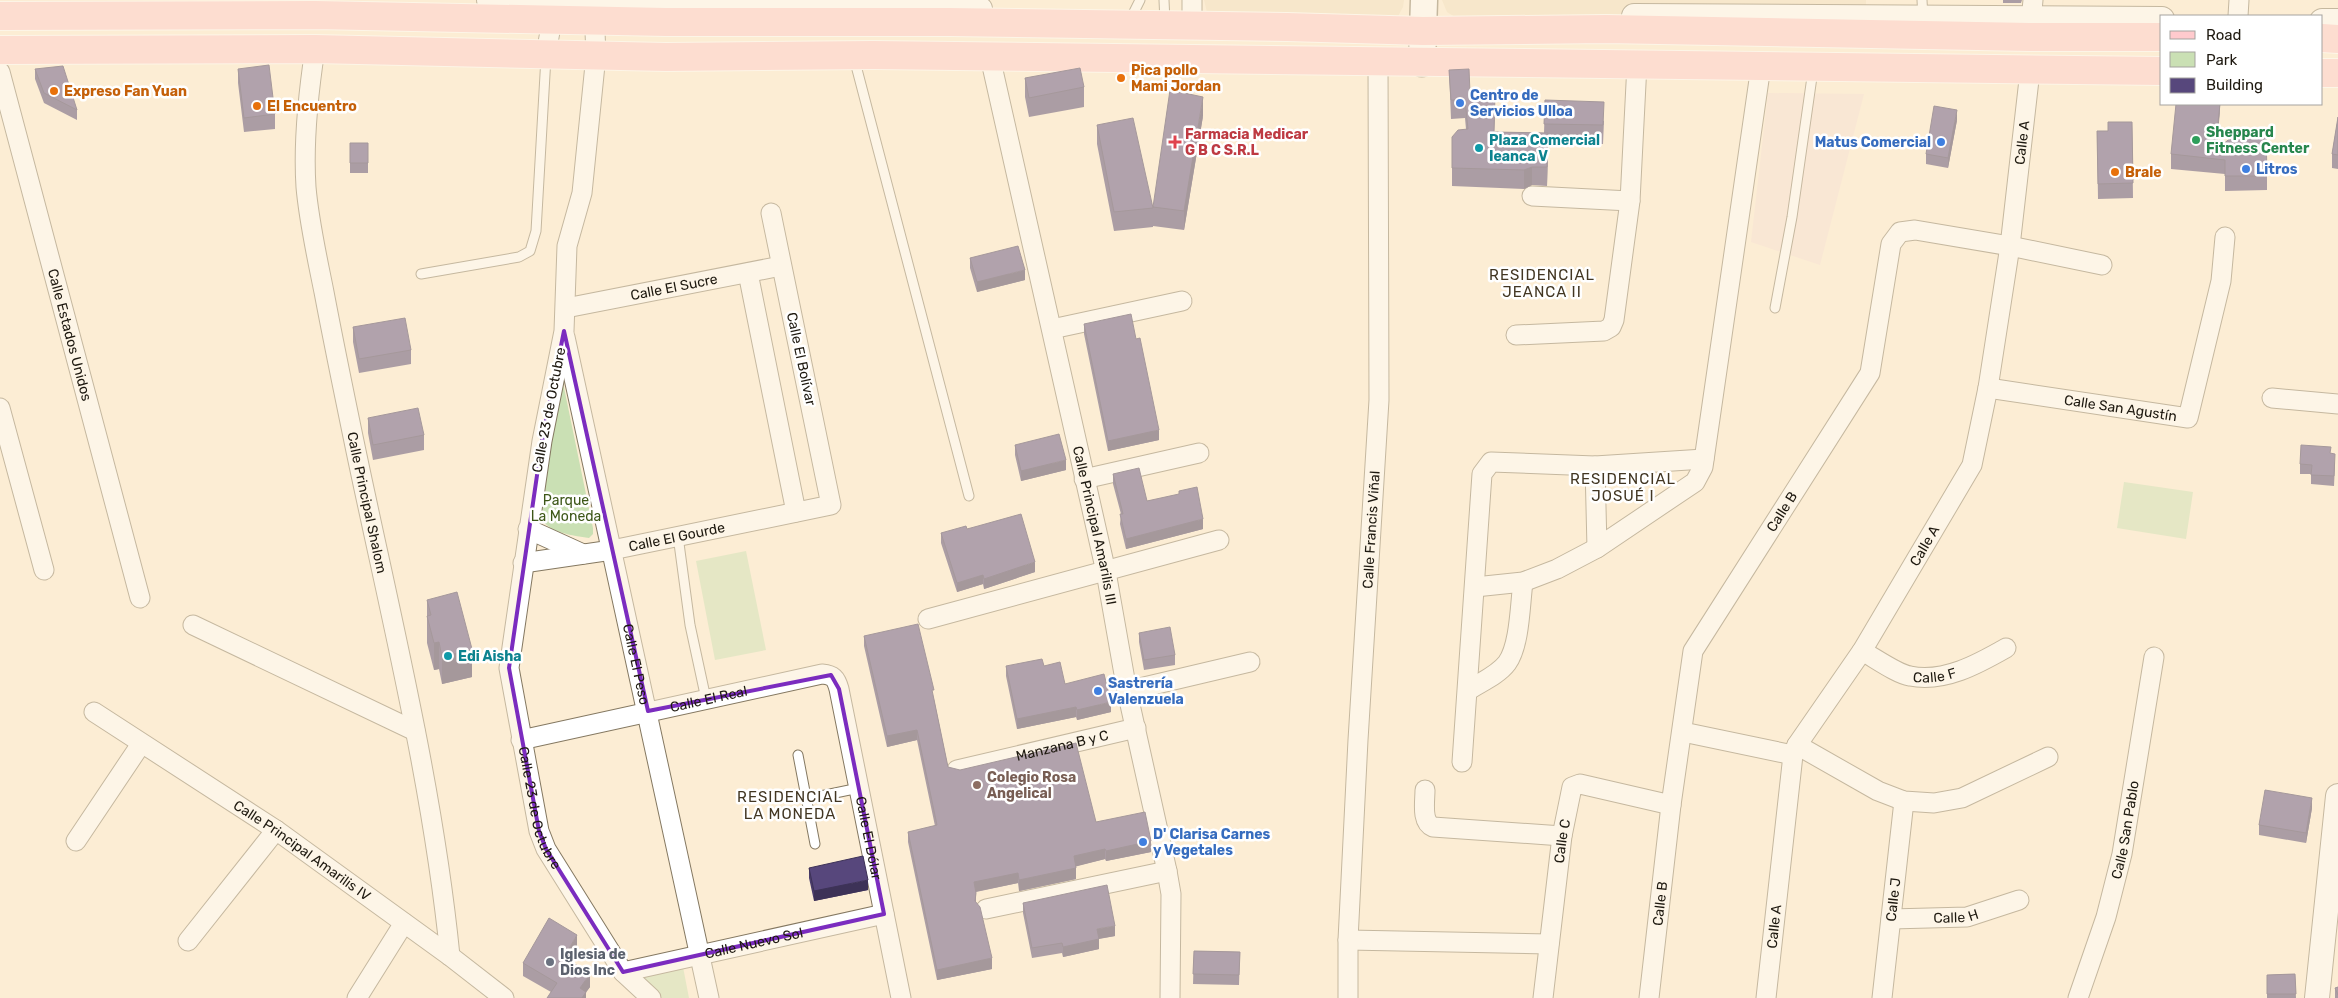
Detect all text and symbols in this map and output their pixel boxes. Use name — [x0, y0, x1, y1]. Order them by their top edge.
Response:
legend — [2160, 15, 2323, 105]
text: Road — [2206, 26, 2242, 44]
text: Park — [2206, 51, 2237, 69]
place label: Pica pollo Mami Jordan — [1131, 62, 1221, 95]
marker: Pica pollo Mami Jordan — [1115, 72, 1127, 84]
text: Building — [2206, 76, 2263, 94]
place label: Expreso Fan Yuan — [64, 83, 187, 100]
marker: Expreso Fan Yuan — [48, 85, 60, 97]
place label: Centro de Servicios Ulloa — [1470, 87, 1573, 120]
marker: Centro de Servicios Ulloa — [1454, 97, 1466, 109]
place label: El Encuentro — [267, 98, 357, 115]
marker: El Encuentro — [251, 100, 263, 112]
street label: Calle A — [2011, 119, 2033, 166]
place label: Sheppard Fitness Center — [2206, 124, 2310, 157]
place label: Farmacia Medicar G B C S.R.L — [1185, 126, 1309, 159]
place label: Plaza Comercial Ieanca V — [1489, 132, 1600, 165]
place label: Matus Comercial — [1815, 134, 1931, 151]
marker: Sheppard Fitness Center — [2190, 134, 2202, 146]
marker: Farmacia Medicar G B C S.R.L — [1169, 136, 1181, 148]
marker: Matus Comercial — [1935, 136, 1947, 148]
marker: Plaza Comercial Ieanca V — [1473, 142, 1485, 154]
place label: Litros — [2256, 161, 2298, 178]
marker: Litros — [2240, 163, 2252, 175]
place label: Brale — [2125, 164, 2162, 181]
marker: Brale — [2109, 166, 2121, 178]
district label: RESIDENCIAL JEANCA II — [1489, 266, 1595, 301]
street label: Calle Estados Unidos — [44, 267, 96, 403]
street label: Calle El Sucre — [629, 270, 719, 304]
street label: Calle El Bolívar — [783, 311, 819, 408]
street label: Calle 23 de Octubre — [529, 346, 570, 474]
street label: Calle San Agustín — [2063, 391, 2178, 425]
street label: Calle Principal Shalom — [344, 430, 391, 575]
street label: Calle Principal Amarilis III — [1069, 444, 1120, 606]
street label: Calle Francis Viñal — [1359, 470, 1383, 589]
district label: RESIDENCIAL JOSUÉ I — [1570, 470, 1676, 505]
street label: Calle B — [1763, 488, 1801, 535]
park label: Parque La Moneda — [531, 492, 601, 525]
street label: Calle El Gourde — [627, 518, 727, 555]
street label: Calle A — [1906, 522, 1943, 569]
street label: Calle El Peso — [619, 622, 653, 706]
place label: Edi Aisha — [458, 648, 522, 665]
marker: Edi Aisha — [442, 650, 454, 662]
street label: Calle F — [1912, 664, 1958, 686]
place label: Sastrería Valenzuela — [1108, 675, 1184, 708]
street label: Calle El Real — [668, 682, 749, 716]
marker: Sastrería Valenzuela — [1092, 685, 1104, 697]
street label: Manzana B y C — [1014, 726, 1110, 764]
street label: Calle 23 de Octubre — [515, 745, 565, 872]
place label: Colegio Rosa Angelical — [987, 769, 1076, 802]
marker: Colegio Rosa Angelical — [971, 779, 983, 791]
street label: Calle San Pablo — [2107, 779, 2142, 881]
district label: RESIDENCIAL LA MONEDA — [737, 788, 843, 823]
street label: Calle El Dólar — [852, 795, 886, 882]
street label: Calle Principal Amarilis IV — [230, 796, 374, 904]
street label: Calle C — [1550, 818, 1574, 864]
place label: D' Clarisa Carnes y Vegetales — [1153, 826, 1271, 859]
marker: D' Clarisa Carnes y Vegetales — [1137, 836, 1149, 848]
street label: Calle J — [1882, 877, 1904, 922]
street label: Calle B — [1649, 881, 1671, 927]
street label: Calle A — [1763, 903, 1785, 949]
street label: Calle H — [1933, 905, 1981, 926]
street label: Calle Nuevo Sol — [703, 924, 805, 962]
place label: Iglesia de Dios Inc — [560, 946, 626, 979]
marker: Iglesia de Dios Inc — [544, 956, 556, 968]

